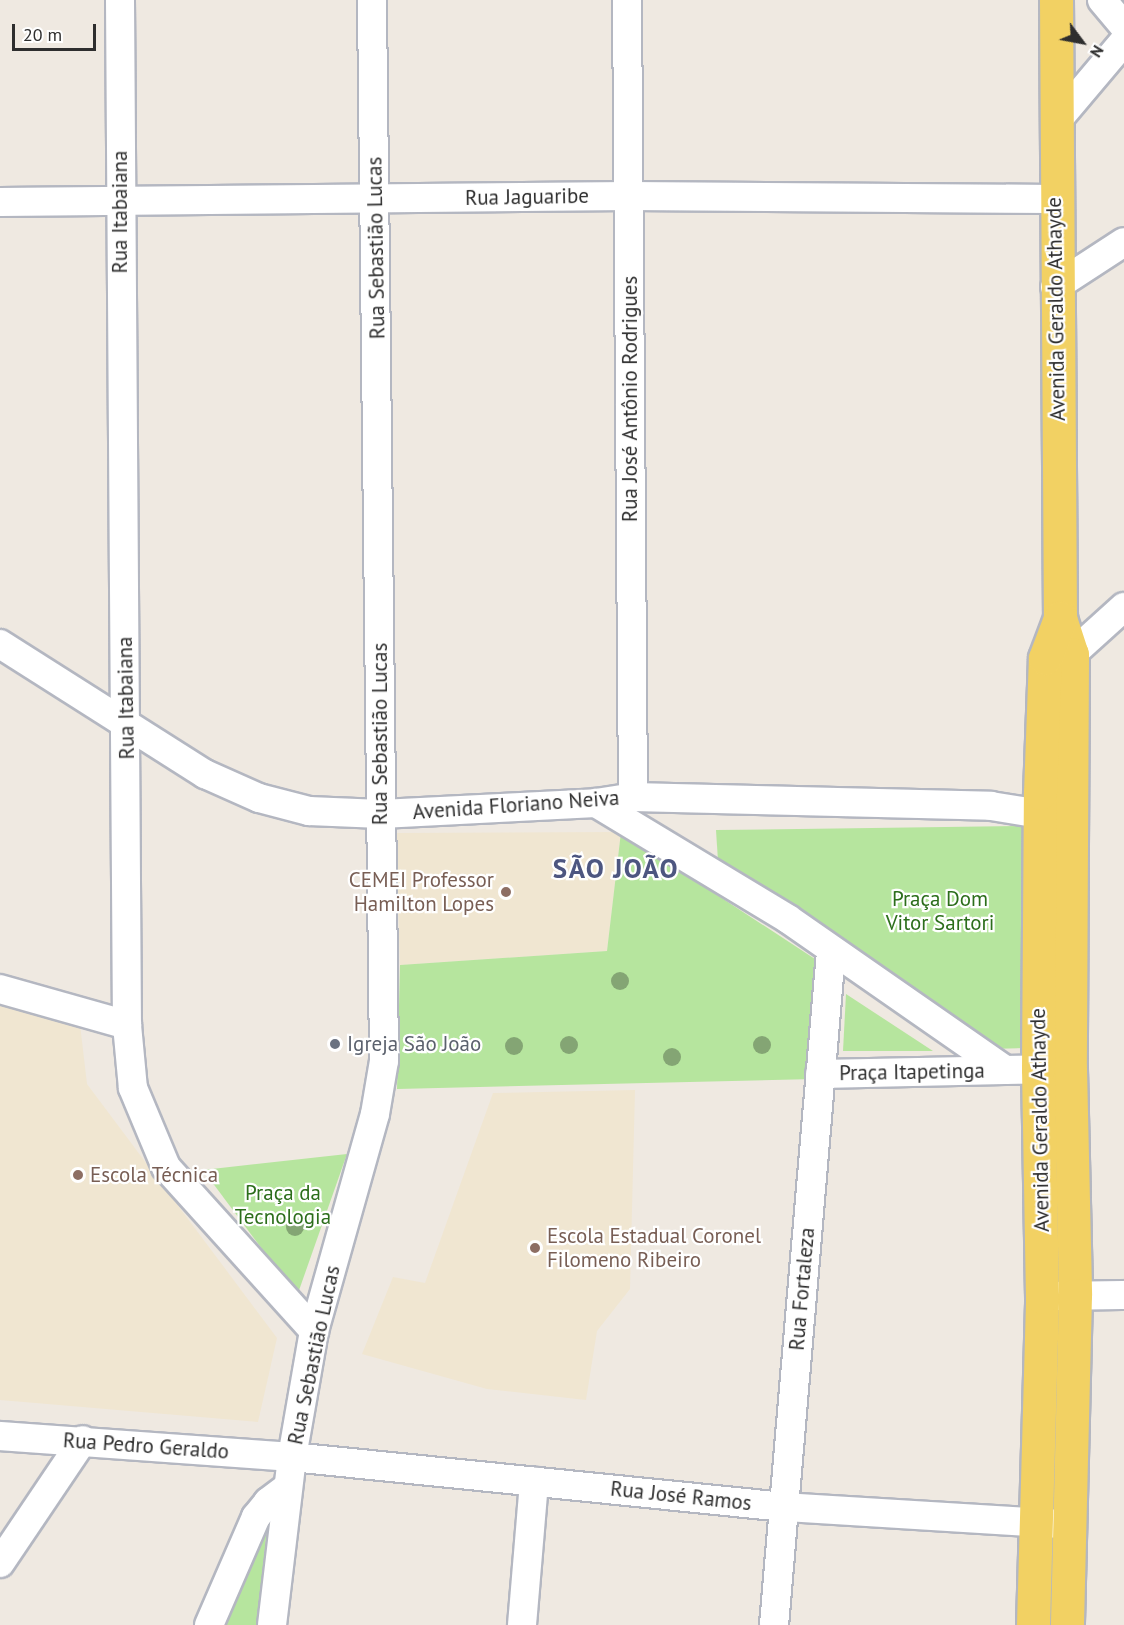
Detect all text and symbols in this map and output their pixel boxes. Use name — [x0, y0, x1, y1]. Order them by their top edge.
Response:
scale bar — [15, 12, 99, 50]
north arrow — [1052, 12, 1112, 72]
text: 20 m — [23, 23, 62, 46]
text: N — [1086, 42, 1109, 61]
street label: Rua Itabaiana — [107, 151, 133, 273]
street label: Rua Sebastião Lucas — [362, 157, 390, 339]
street label: Rua Jaguaribe — [465, 183, 589, 211]
street label: Avenida Geraldo Athayde — [1041, 196, 1071, 422]
street label: Rua José Antônio Rodrigues — [617, 276, 643, 522]
street label: Rua Itabaiana — [112, 636, 140, 760]
street label: Rua Sebastião Lucas — [367, 643, 393, 825]
street label: Avenida Floriano Neiva — [412, 785, 620, 825]
district label: SÃO JOÃO — [553, 853, 679, 885]
place label: CEMEI Professor Hamilton Lopes — [349, 867, 494, 917]
marker: CEMEI Professor Hamilton Lopes — [499, 885, 513, 899]
park label: Praça Dom Vitor Sartori — [886, 886, 994, 936]
street label: Avenida Geraldo Athayde — [1025, 1007, 1055, 1233]
place label: Igreja São João — [347, 1031, 481, 1057]
marker: Igreja São João — [328, 1037, 342, 1051]
street label: Praça Itapetinga — [839, 1058, 985, 1086]
place label: Escola Técnica — [90, 1162, 219, 1188]
marker: Escola Técnica — [71, 1168, 85, 1182]
park label: Praça da Tecnologia — [235, 1180, 331, 1230]
place label: Escola Estadual Coronel Filomeno Ribeiro — [547, 1223, 761, 1273]
street label: Rua Fortaleza — [784, 1226, 820, 1352]
marker: Escola Estadual Coronel Filomeno Ribeiro — [528, 1241, 542, 1255]
street label: Rua Sebastião Lucas — [283, 1263, 345, 1447]
street label: Rua Pedro Geraldo — [62, 1428, 230, 1464]
street label: Rua José Ramos — [609, 1476, 753, 1516]

